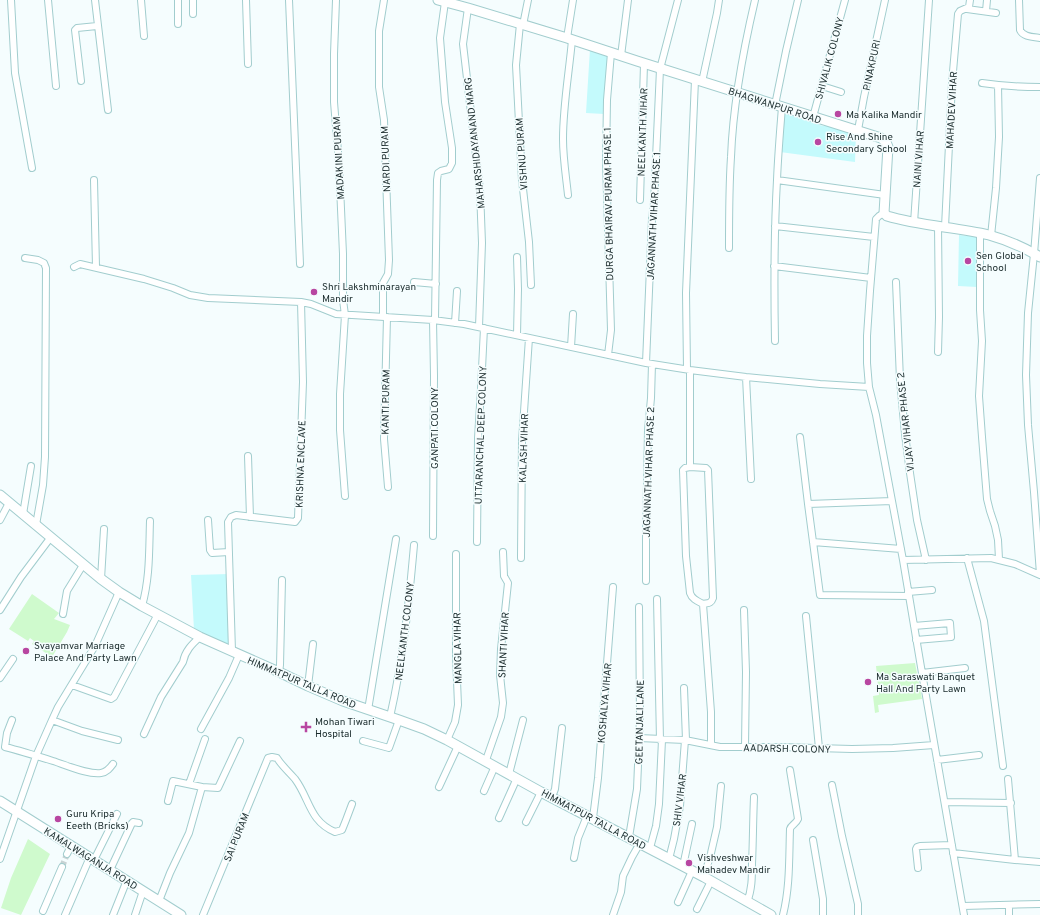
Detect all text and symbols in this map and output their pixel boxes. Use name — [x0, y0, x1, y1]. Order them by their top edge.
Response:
street label: SHIVALIK COLONY — [813, 15, 848, 101]
street label: PINAKPURI — [861, 39, 884, 92]
street label: MAHADEV VIHAR — [944, 71, 961, 149]
street label: MAHARSHIDAYANAND MARG — [462, 76, 489, 209]
street label: BHAGWANPUR ROAD — [726, 85, 823, 128]
street label: NEELKANTH VIHAR — [635, 87, 652, 177]
marker: Ma Kalika Mandir — [833, 109, 843, 119]
place label: Ma Kalika Mandir — [846, 109, 922, 122]
street label: MADAKINI PURAM — [331, 116, 348, 200]
street label: VISHNU PURAM — [513, 117, 532, 191]
street label: NARDI PURAM — [379, 126, 394, 192]
street label: DURGA BHAIRAV PURAM PHASE 1 — [602, 127, 617, 281]
street label: NAINI VIHAR — [911, 130, 928, 188]
place label: Rise And Shine Secondary School — [826, 131, 907, 156]
marker: Rise And Shine Secondary School — [813, 137, 823, 147]
street label: JAGANNATH VIHAR PHASE 1 — [645, 152, 664, 281]
place label: Sen Global School — [976, 250, 1024, 275]
marker: Sen Global School — [963, 256, 973, 266]
place label: Shri Lakshminarayan Mandir — [322, 281, 416, 306]
marker: Shri Lakshminarayan Mandir — [309, 287, 319, 297]
street label: UTTARANCHAL DEEP COLONY — [473, 365, 490, 505]
street label: KANTI PURAM — [379, 369, 394, 435]
street label: VIJAY VIHAR PHASE 2 — [895, 371, 918, 472]
street label: GANPATI COLONY — [429, 386, 442, 469]
street label: JAGANNATH VIHAR PHASE 2 — [641, 406, 658, 538]
street label: KALASH VIHAR — [517, 413, 532, 483]
street label: KRISHNA ENCLAVE — [293, 420, 310, 508]
street label: NEELKANTH COLONY — [393, 580, 418, 681]
street label: MANGLA VIHAR — [451, 612, 466, 684]
street label: SHANTI VIHAR — [496, 612, 513, 679]
place label: Svayamvar Marriage Palace And Party Lawn — [34, 640, 137, 665]
marker: Svayamvar Marriage Palace And Party Lawn — [21, 646, 31, 656]
street label: HIMMATPUR TALLA ROAD — [245, 655, 358, 712]
street label: KOSHALYA VIHAR — [595, 662, 615, 744]
place label: Ma Saraswati Banquet Hall And Party Lawn — [876, 671, 975, 696]
marker: Ma Saraswati Banquet Hall And Party Lawn — [863, 677, 873, 687]
street label: GEETANJALI LANE — [633, 679, 648, 765]
place label: Mohan Tiwari Hospital — [315, 716, 374, 741]
marker: Mohan Tiwari Hospital — [300, 721, 312, 733]
street label: AADARSH COLONY — [743, 742, 832, 757]
street label: SHIV VIHAR — [671, 773, 690, 827]
street label: HIMMATPUR TALLA ROAD — [539, 787, 648, 854]
place label: Guru Kripa Eeeth (Bricks) — [66, 808, 129, 833]
street label: SAI PURAM — [222, 811, 253, 864]
marker: Guru Kripa Eeeth (Bricks) — [53, 814, 63, 824]
street label: KAMALWAGANJA ROAD — [41, 825, 140, 894]
place label: Vishveshwar Mahadev Mandir — [697, 852, 770, 877]
marker: Vishveshwar Mahadev Mandir — [684, 858, 694, 868]

